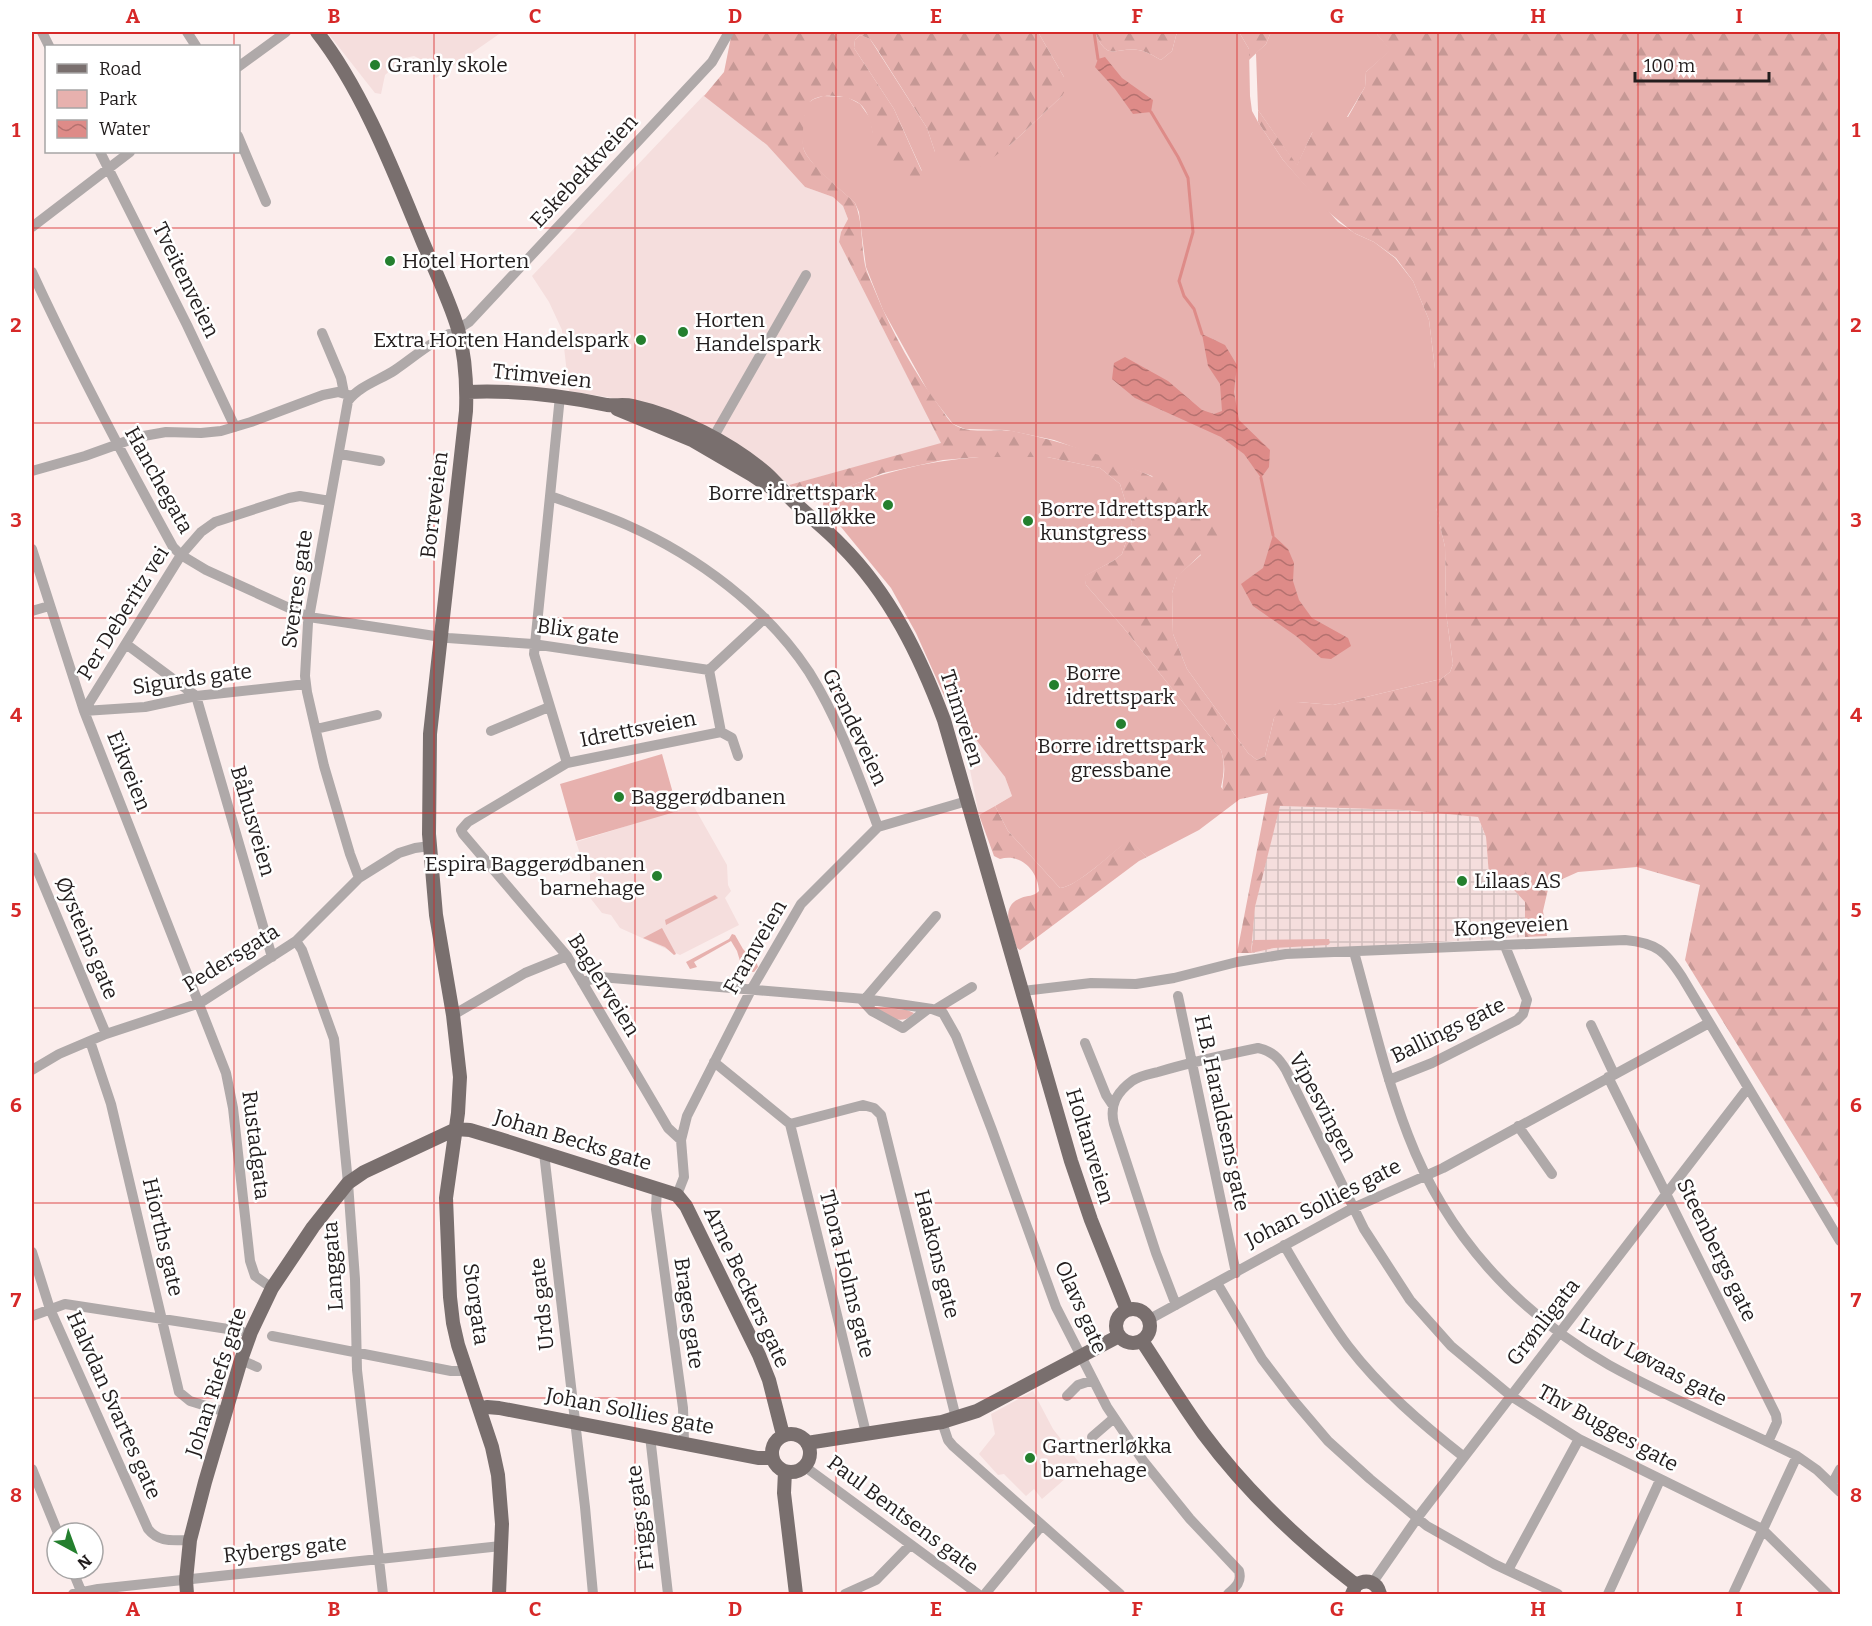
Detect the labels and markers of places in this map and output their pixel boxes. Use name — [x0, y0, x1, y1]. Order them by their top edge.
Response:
place label: Granly skole — [387, 52, 508, 78]
marker: Granly skole — [368, 58, 382, 72]
place label: Hotel Horten — [402, 248, 529, 274]
marker: Hotel Horten — [383, 254, 397, 268]
place label: Horten Handelspark — [695, 307, 821, 357]
marker: Horten Handelspark — [676, 325, 690, 339]
place label: Extra Horten Handelspark — [373, 327, 629, 353]
marker: Extra Horten Handelspark — [634, 333, 648, 347]
place label: Borre idrettspark balløkke — [708, 480, 876, 530]
place label: Borre Idrettspark kunstgress — [1040, 496, 1209, 546]
marker: Borre idrettspark balløkke — [881, 498, 895, 512]
marker: Borre Idrettspark kunstgress — [1021, 514, 1035, 528]
place label: Borre idrettspark — [1066, 660, 1175, 710]
marker: Borre idrettspark — [1047, 678, 1061, 692]
marker: Borre idrettspark gressbane — [1114, 717, 1128, 731]
place label: Borre idrettspark gressbane — [1037, 733, 1205, 783]
place label: Baggerødbanen — [631, 784, 785, 810]
marker: Baggerødbanen — [612, 790, 626, 804]
place label: Espira Baggerødbanen barnehage — [425, 851, 645, 901]
place label: Lilaas AS — [1474, 868, 1561, 894]
marker: Espira Baggerødbanen barnehage — [650, 869, 664, 883]
marker: Lilaas AS — [1455, 874, 1469, 888]
place label: Gartnerløkka barnehage — [1042, 1433, 1172, 1483]
marker: Gartnerløkka barnehage — [1023, 1451, 1037, 1465]

